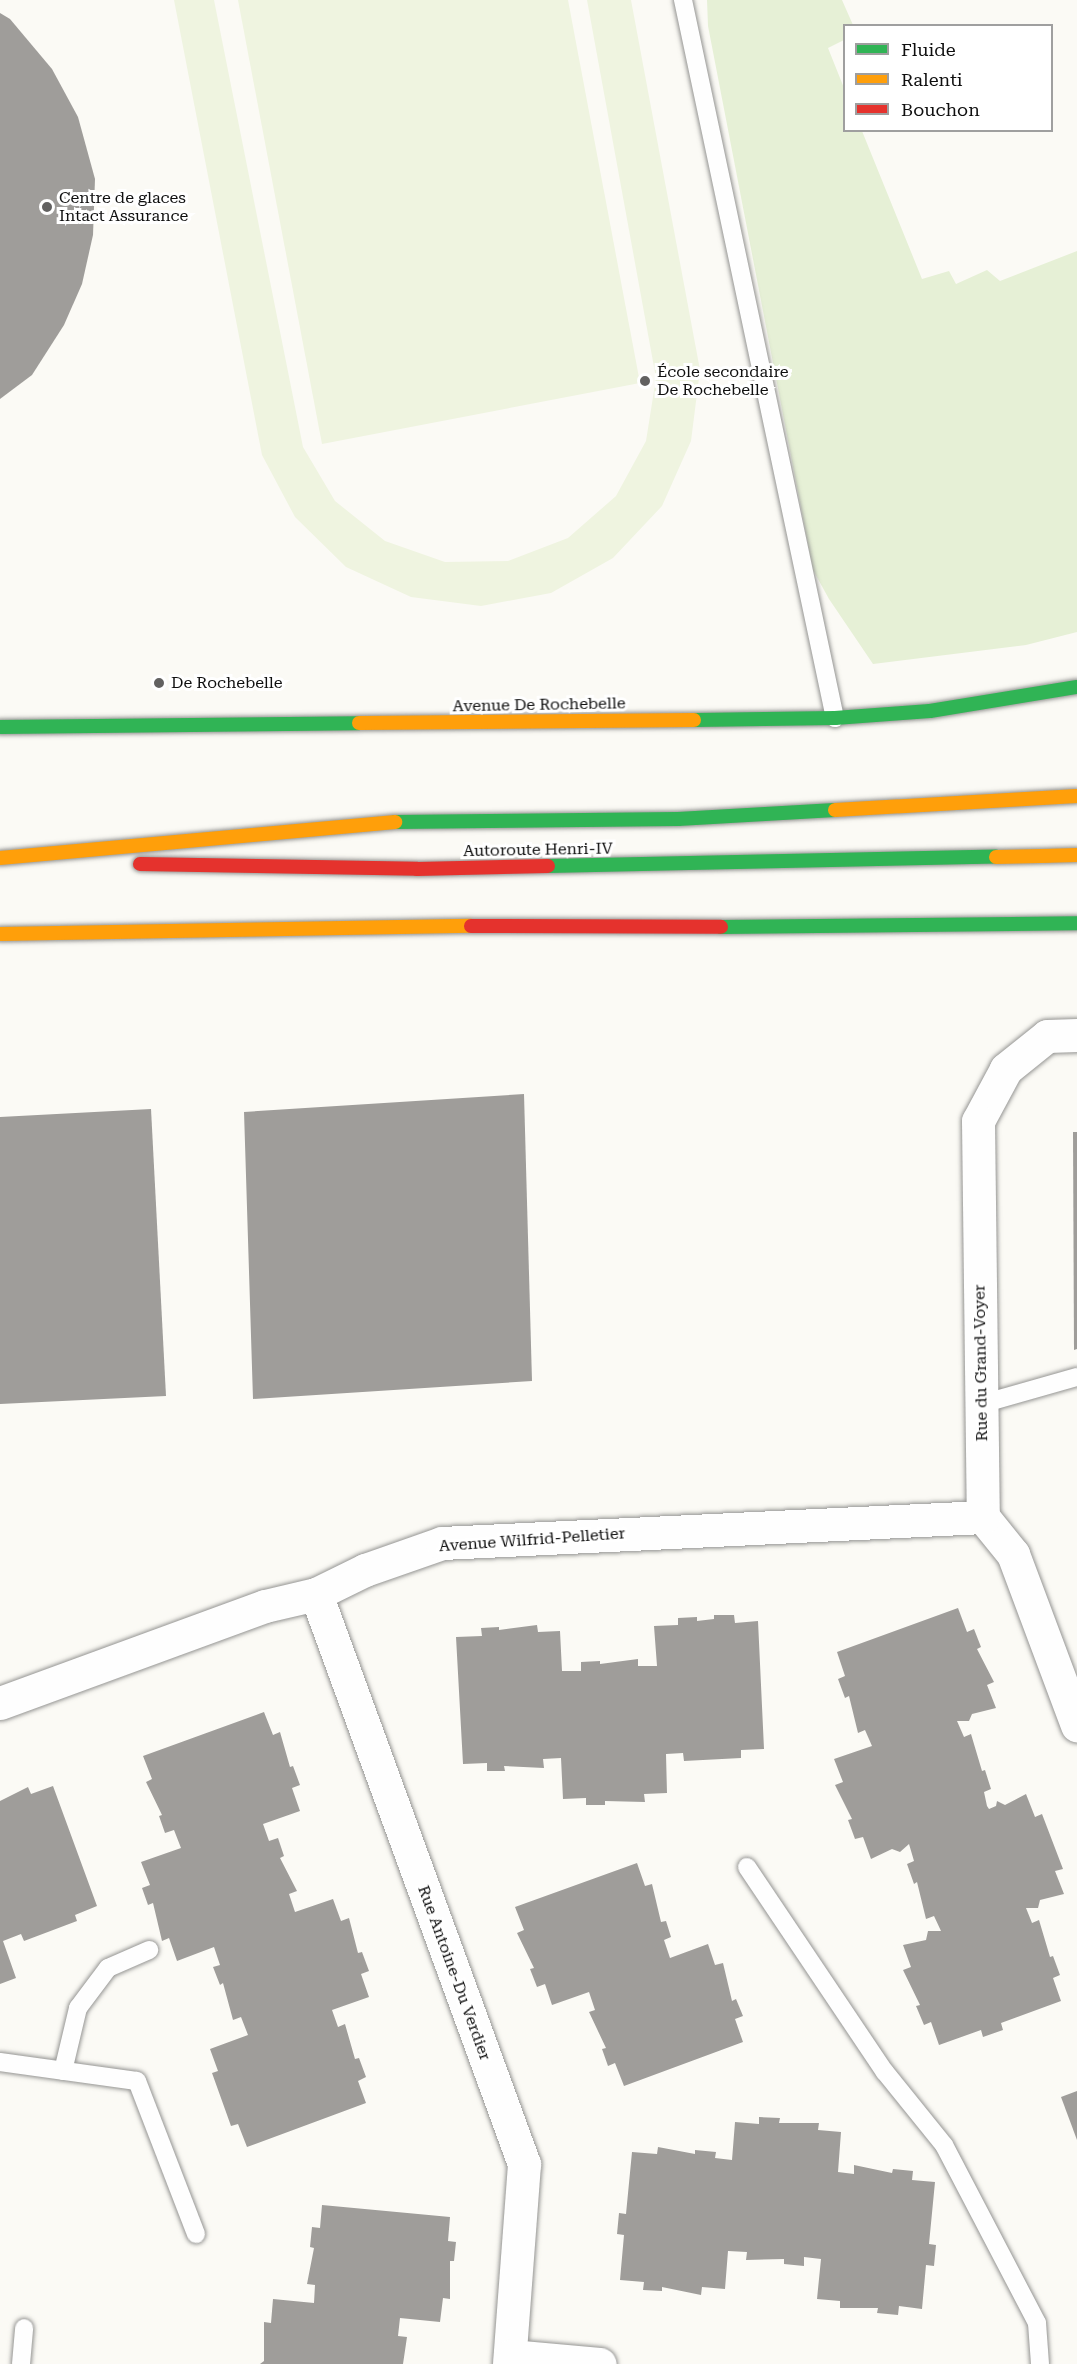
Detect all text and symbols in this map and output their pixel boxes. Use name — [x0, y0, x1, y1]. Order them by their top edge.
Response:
legend — [843, 24, 1053, 132]
text: Fluide — [901, 39, 956, 60]
text: Ralenti — [901, 69, 963, 90]
text: Bouchon — [901, 99, 980, 120]
place label: Centre de glaces Intact Assurance — [59, 188, 188, 226]
marker: Centre de glaces Intact Assurance — [40, 200, 54, 214]
place label: École secondaire De Rochebelle — [657, 362, 789, 400]
marker: École secondaire De Rochebelle — [638, 374, 652, 388]
place label: De Rochebelle — [171, 673, 283, 693]
marker: De Rochebelle — [152, 676, 166, 690]
street label: Avenue De Rochebelle — [452, 694, 626, 716]
street label: Autoroute Henri-IV — [463, 839, 613, 861]
street label: Rue du Grand-Voyer — [970, 1284, 992, 1442]
street label: Avenue Wilfrid-Pelletier — [438, 1524, 626, 1556]
street label: Rue Antoine-Du Verdier — [413, 1883, 495, 2063]

